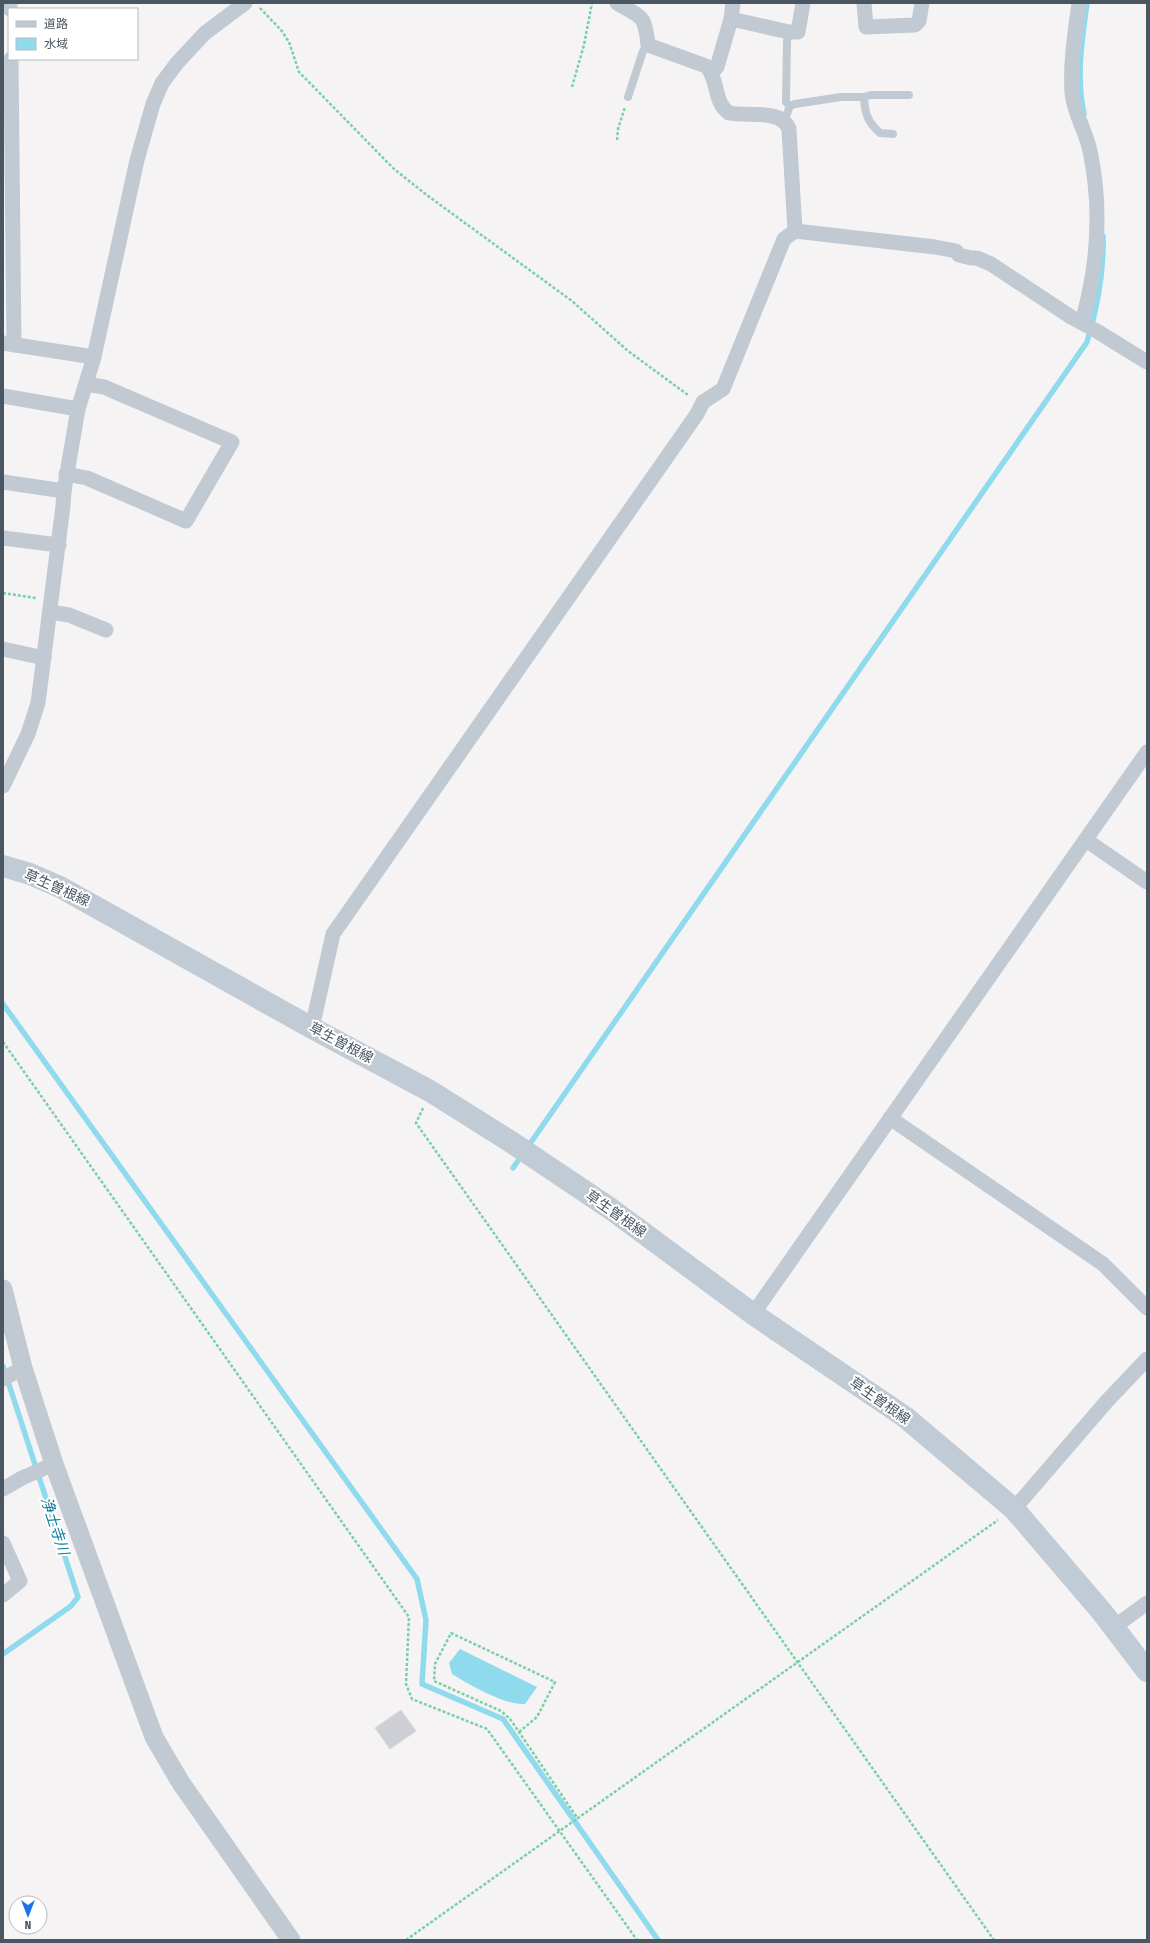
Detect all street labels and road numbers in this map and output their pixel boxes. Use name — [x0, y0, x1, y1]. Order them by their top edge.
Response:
street label: 草生曽根線 — [22, 866, 92, 910]
street label: 草生曽根線 — [306, 1019, 376, 1067]
street label: 草生曽根線 — [582, 1187, 650, 1241]
street label: 草生曽根線 — [846, 1374, 914, 1428]

